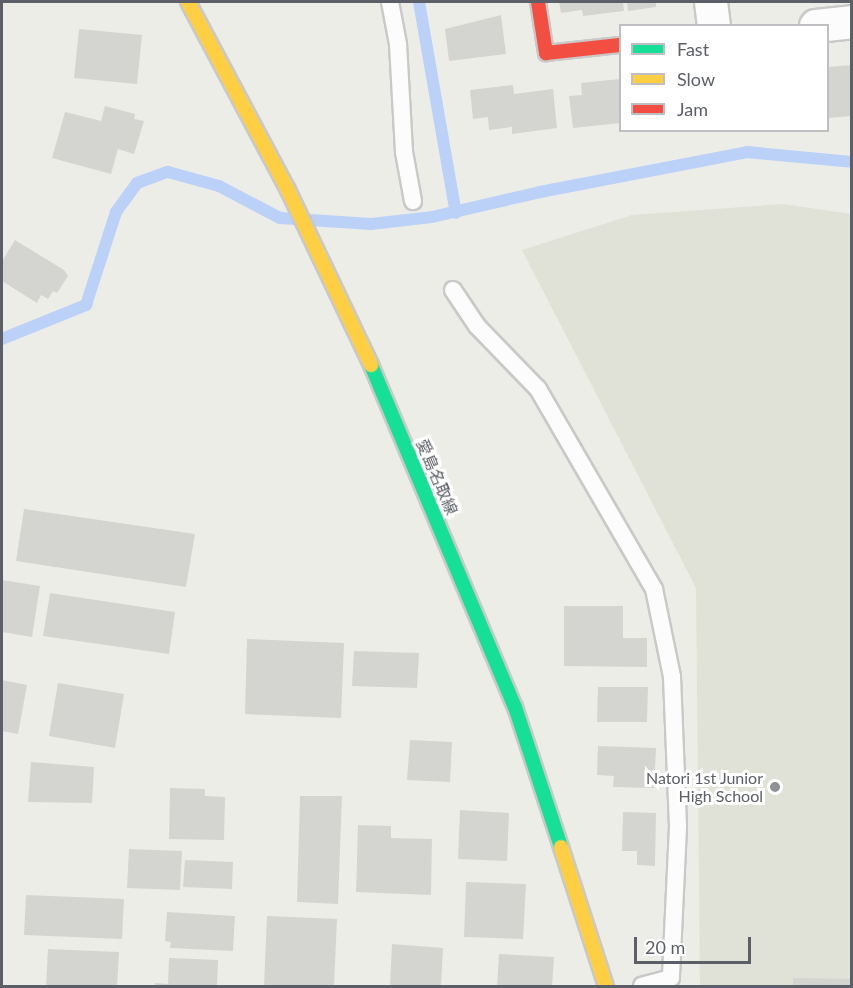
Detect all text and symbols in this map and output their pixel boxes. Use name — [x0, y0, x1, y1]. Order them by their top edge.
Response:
legend — [619, 24, 829, 132]
text: Fast — [677, 38, 709, 60]
text: Slow — [677, 68, 715, 90]
text: Jam — [677, 98, 708, 120]
street label: 愛島名取線 — [413, 436, 461, 518]
place label: Natori 1st Junior High School — [645, 768, 763, 806]
marker: Natori 1st Junior High School — [768, 780, 782, 794]
scale bar — [637, 925, 754, 963]
text: 20 m — [645, 936, 685, 958]

